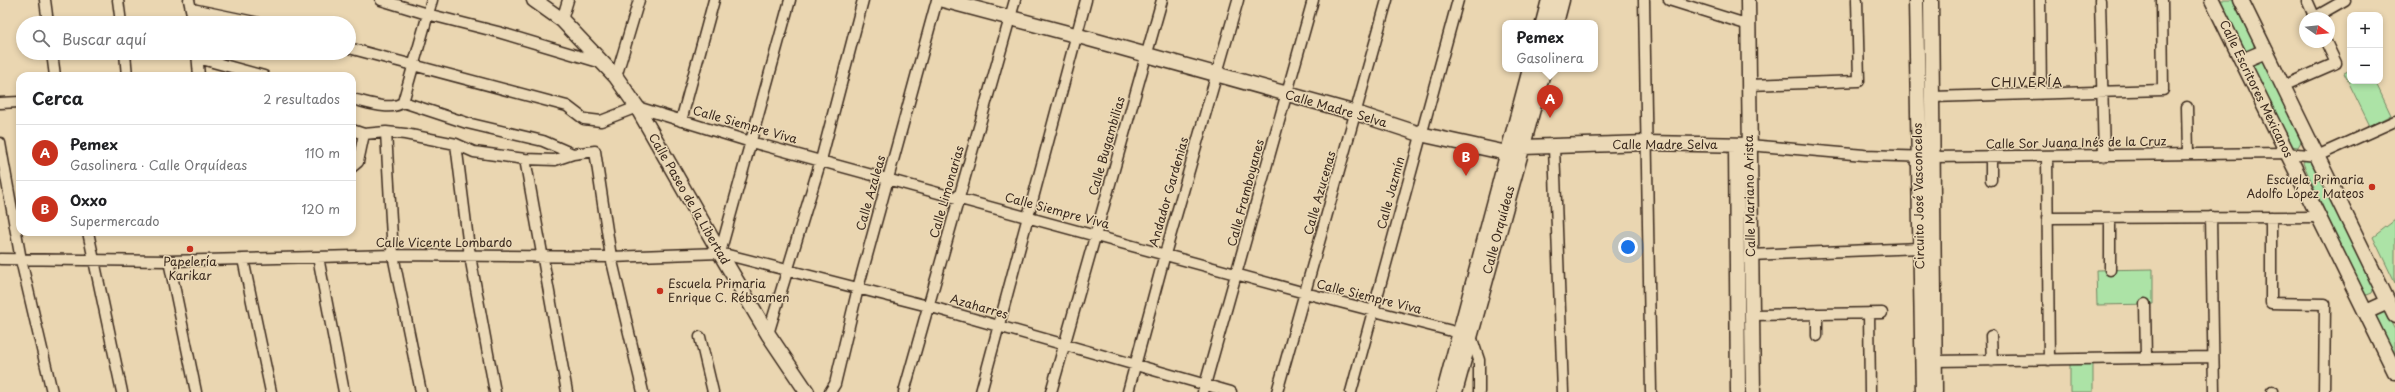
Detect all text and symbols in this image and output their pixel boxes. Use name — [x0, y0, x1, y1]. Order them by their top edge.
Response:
north arrow — [2299, 12, 2335, 48]
map controls — [2347, 12, 2383, 84]
button: + — [2347, 12, 2383, 48]
search box — [16, 16, 356, 60]
street label: Calle Escritores Mexicanos — [2216, 17, 2298, 161]
popup — [1502, 20, 1598, 72]
text: Pemex — [1516, 25, 1564, 48]
icon: search — [30, 27, 52, 49]
text: Buscar aquí — [62, 27, 146, 50]
text: Gasolinera — [1516, 48, 1584, 67]
button: − — [2347, 48, 2383, 84]
district label: CHIVERÍA — [1991, 72, 2063, 91]
text: Cerca — [32, 85, 83, 111]
street label: Calle Madre Selva — [1283, 85, 1390, 131]
pin: A — [1537, 85, 1563, 118]
text: 2 resultados — [263, 89, 340, 108]
street label: Calle Bugambilias — [1083, 94, 1129, 197]
street label: Calle Siempre Viva — [691, 101, 800, 148]
street label: Circuito José Vasconcelos — [1908, 122, 1928, 269]
street label: Calle Paseo de la Libertad — [645, 130, 735, 267]
street label: Calle Sor Juana Inés de la Cruz — [1985, 131, 2167, 153]
text: Pemex — [70, 132, 118, 155]
street label: Andador Gardenias — [1144, 134, 1192, 249]
street label: Calle Mariano Arista — [1739, 134, 1759, 257]
street label: Calle Madre Selva — [1612, 135, 1718, 153]
street label: Calle Framboyanes — [1222, 137, 1268, 248]
text: A — [40, 143, 50, 162]
text: 110 m — [305, 143, 340, 162]
street label: Calle Limonarias — [924, 143, 968, 240]
pin: B — [1453, 143, 1479, 176]
street label: Calle Azucenas — [1298, 148, 1340, 237]
street label: Calle Azaleas — [851, 152, 890, 232]
street label: Calle Jazmín — [1372, 154, 1408, 231]
text: Gasolinera · Calle Orquídeas — [70, 155, 247, 174]
place label: Escuela Primaria Adolfo López Mateos — [2246, 170, 2365, 202]
marker: Escuela Primaria Adolfo López Mateos — [2367, 182, 2377, 192]
street label: Calle Orquídeas — [1478, 183, 1519, 276]
street label: Calle Siempre Viva — [1003, 187, 1112, 233]
text: Oxxo — [70, 188, 107, 211]
text: B — [41, 199, 49, 218]
text: 120 m — [301, 199, 340, 218]
text: Supermercado — [70, 211, 160, 230]
street label: Calle Vicente Lombardo — [376, 233, 513, 251]
your location — [1618, 237, 1638, 257]
marker: Papelería Karikar — [185, 244, 195, 254]
place label: Papelería Karikar — [163, 252, 217, 284]
place label: Escuela Primaria Enrique C. Rébsamen — [668, 274, 790, 306]
street label: Calle Siempre Viva — [1315, 274, 1424, 318]
marker: Escuela Primaria Enrique C. Rébsamen — [655, 286, 665, 296]
street label: Azaharres — [948, 289, 1011, 323]

